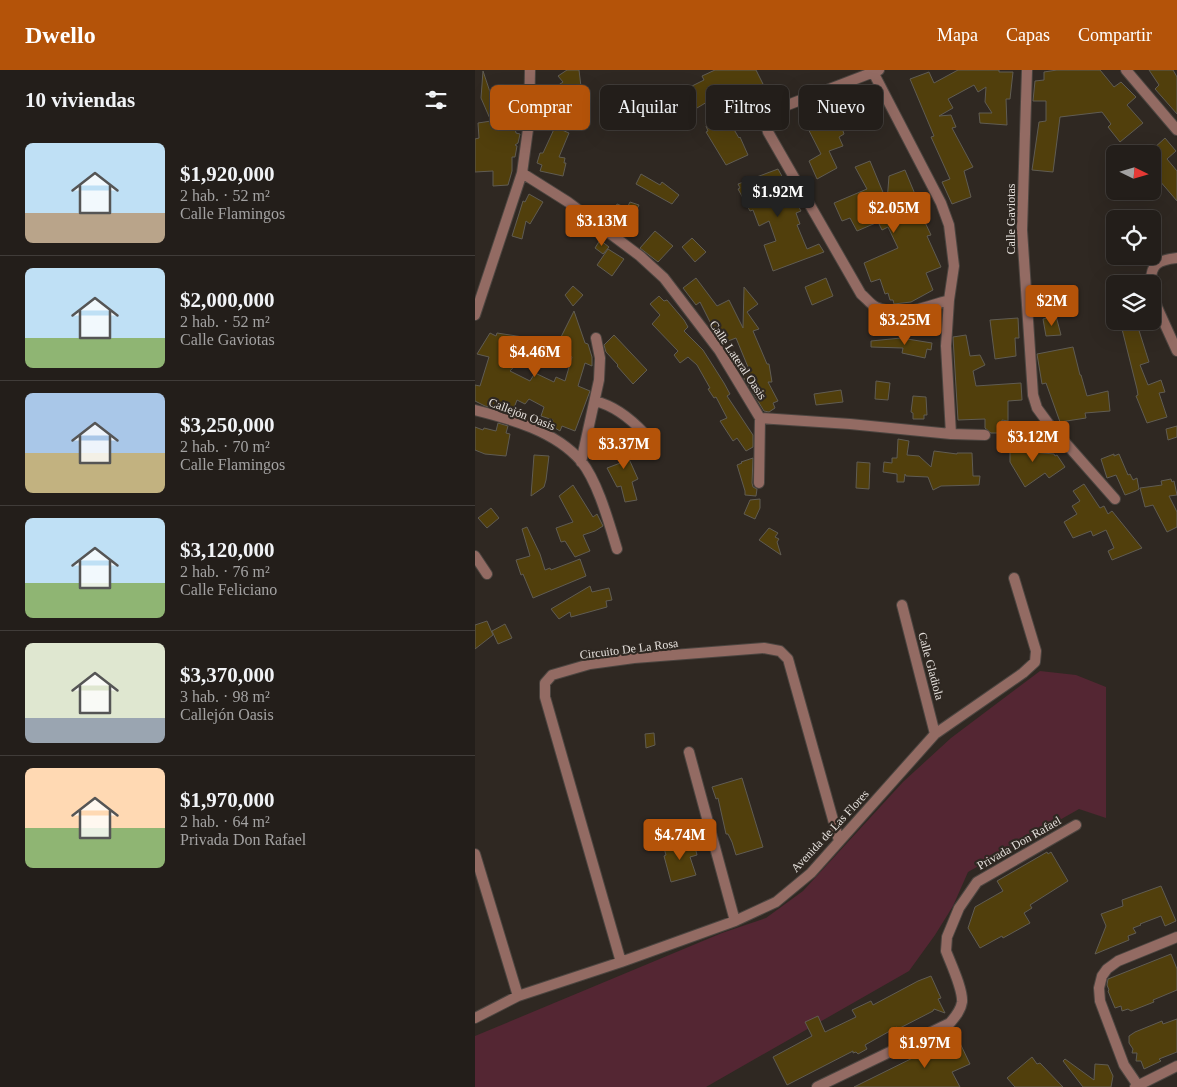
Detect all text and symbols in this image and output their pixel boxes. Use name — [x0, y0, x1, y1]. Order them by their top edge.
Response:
text: Dwello — [25, 22, 96, 48]
text: Mapa — [937, 25, 978, 45]
text: Capas — [1006, 25, 1050, 45]
text: Compartir — [1078, 25, 1152, 45]
chip: Comprar — [490, 85, 590, 130]
chip: Alquilar — [600, 85, 696, 130]
chip: Filtros — [706, 85, 789, 130]
chip: Nuevo — [799, 85, 883, 130]
icon: filters — [422, 86, 450, 114]
text: 10 viviendas — [25, 88, 135, 112]
north arrow — [1106, 145, 1161, 200]
map controls — [1106, 145, 1161, 330]
text: $1,920,000 — [180, 162, 275, 186]
icon: home — [65, 163, 125, 223]
pin: $1.92M — [737, 176, 819, 218]
text: $1.92M — [752, 183, 804, 200]
street label: Calle Gaviotas — [1004, 183, 1018, 254]
text: 2 hab. · 52 m² — [180, 187, 270, 204]
pin: $2.05M — [853, 191, 935, 234]
text: $2.05M — [868, 199, 920, 216]
pin: $3.13M — [561, 204, 643, 247]
text: Calle Flamingos — [180, 205, 285, 222]
button: locate — [1106, 210, 1161, 265]
text: $3.13M — [576, 212, 628, 229]
button: layers — [1106, 275, 1161, 330]
pin: $2M — [1028, 284, 1076, 327]
icon: home — [65, 288, 125, 348]
text: $2,000,000 — [180, 288, 275, 312]
text: $2M — [1036, 292, 1068, 309]
pin: $3.25M — [864, 304, 946, 346]
text: $3.25M — [879, 311, 931, 328]
text: 2 hab. · 52 m² — [180, 313, 270, 330]
street label: Calle Lateral Oasis — [706, 318, 770, 402]
text: Calle Gaviotas — [180, 331, 275, 348]
pin: $4.46M — [494, 336, 576, 378]
text: $4.46M — [509, 343, 561, 360]
street label: Callejón Oasis — [487, 395, 558, 433]
icon: home — [65, 413, 125, 473]
text: $3,250,000 — [180, 413, 275, 437]
pin: $3.12M — [992, 420, 1074, 463]
pin: $3.37M — [583, 428, 665, 470]
text: $3.12M — [1007, 428, 1059, 445]
text: $3.37M — [598, 435, 650, 452]
text: 2 hab. · 70 m² — [180, 438, 270, 455]
text: Calle Flamingos — [180, 456, 285, 473]
icon: home — [65, 538, 125, 598]
text: $3,120,000 — [180, 538, 275, 562]
text: 2 hab. · 76 m² — [180, 563, 270, 580]
text: Calle Feliciano — [180, 581, 277, 598]
street label: Calle Gladiola — [915, 631, 947, 702]
street label: Circuito De La Rosa — [579, 636, 680, 662]
icon: home — [65, 663, 125, 723]
text: $3,370,000 — [180, 663, 275, 687]
text: 3 hab. · 98 m² — [180, 688, 270, 705]
text: Callejón Oasis — [180, 706, 274, 723]
street label: Avenida de Las Flores — [788, 787, 872, 875]
icon: home — [65, 788, 125, 848]
text: $1,970,000 — [180, 788, 275, 812]
text: 2 hab. · 64 m² — [180, 813, 270, 830]
street label: Privada Don Rafael — [975, 813, 1064, 873]
pin: $4.74M — [639, 818, 721, 861]
text: $4.74M — [654, 826, 706, 843]
text: Privada Don Rafael — [180, 831, 306, 848]
pin: $1.97M — [884, 1026, 966, 1069]
text: $1.97M — [899, 1034, 951, 1051]

